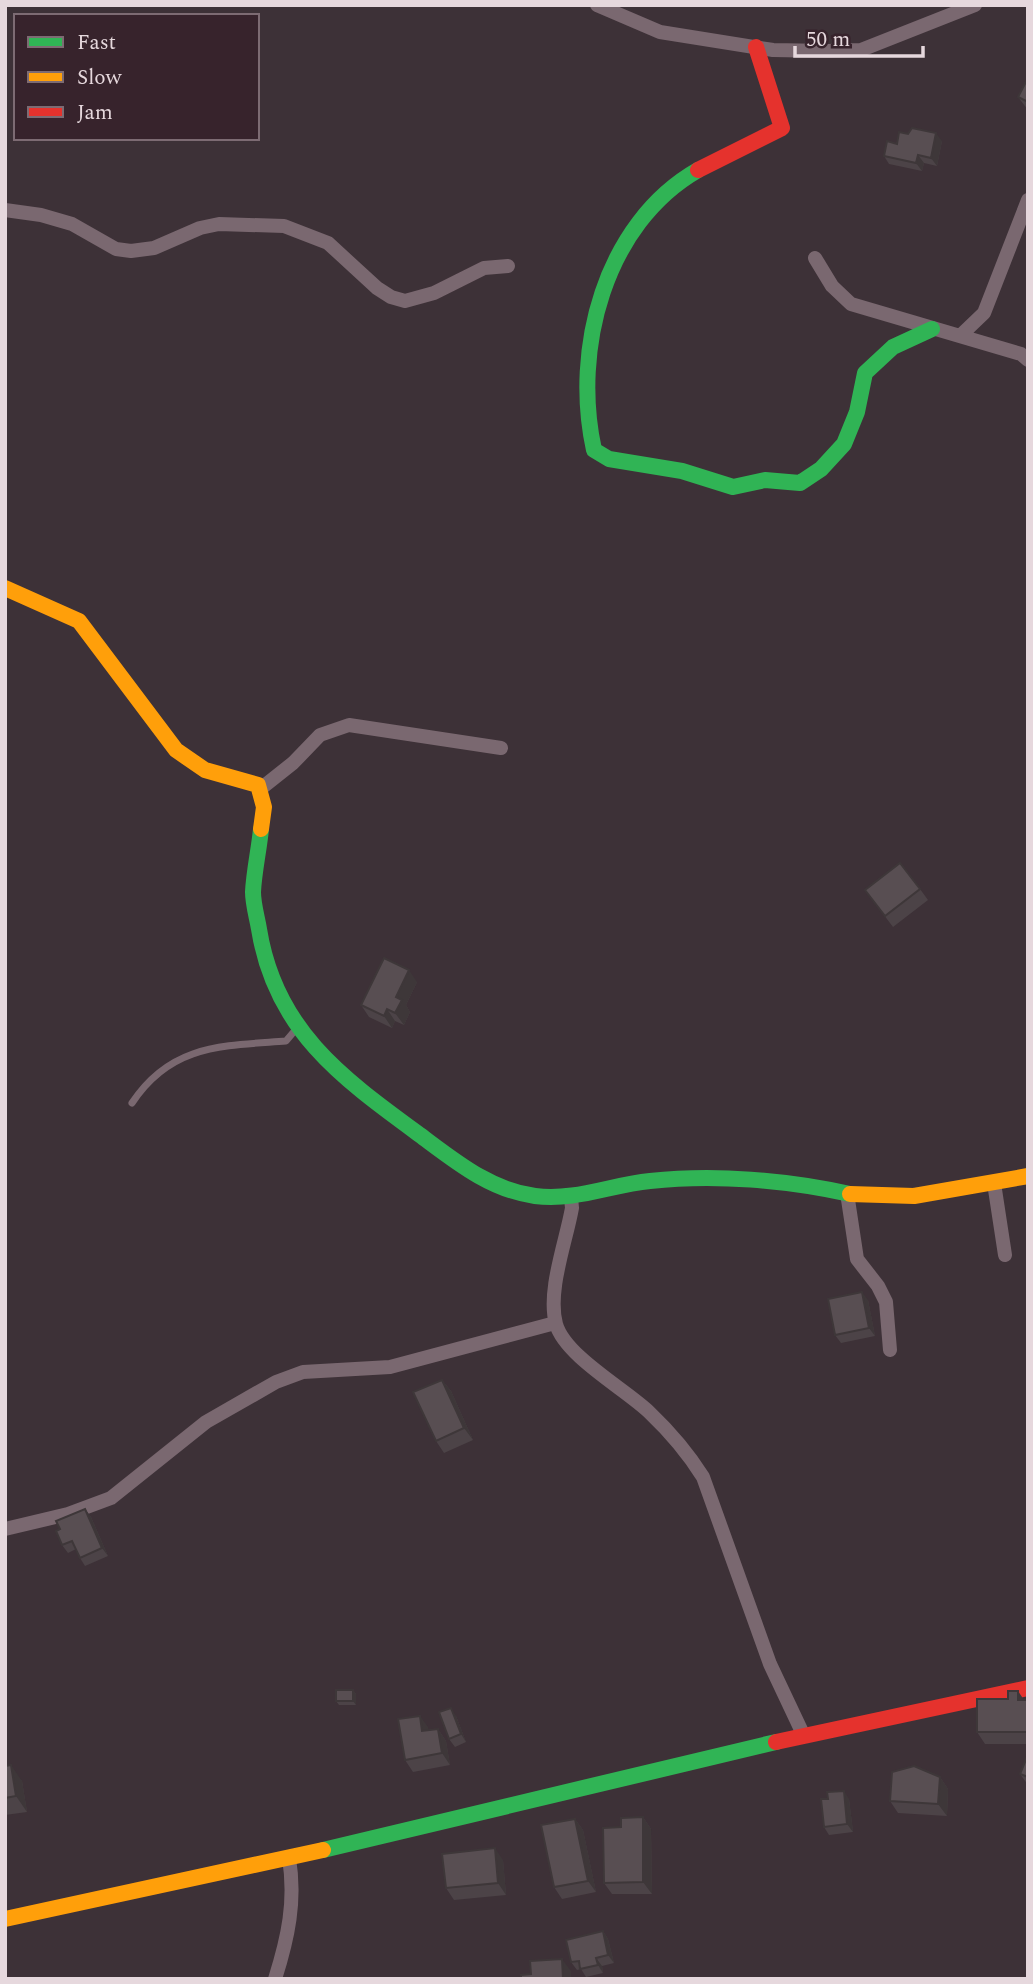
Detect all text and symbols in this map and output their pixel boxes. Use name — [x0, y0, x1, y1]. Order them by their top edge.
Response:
legend — [14, 14, 259, 140]
scale bar — [795, 14, 923, 58]
text: 50 m — [806, 24, 850, 56]
text: Fast — [77, 27, 116, 59]
text: Slow — [77, 62, 123, 94]
text: Jam — [77, 97, 113, 129]

